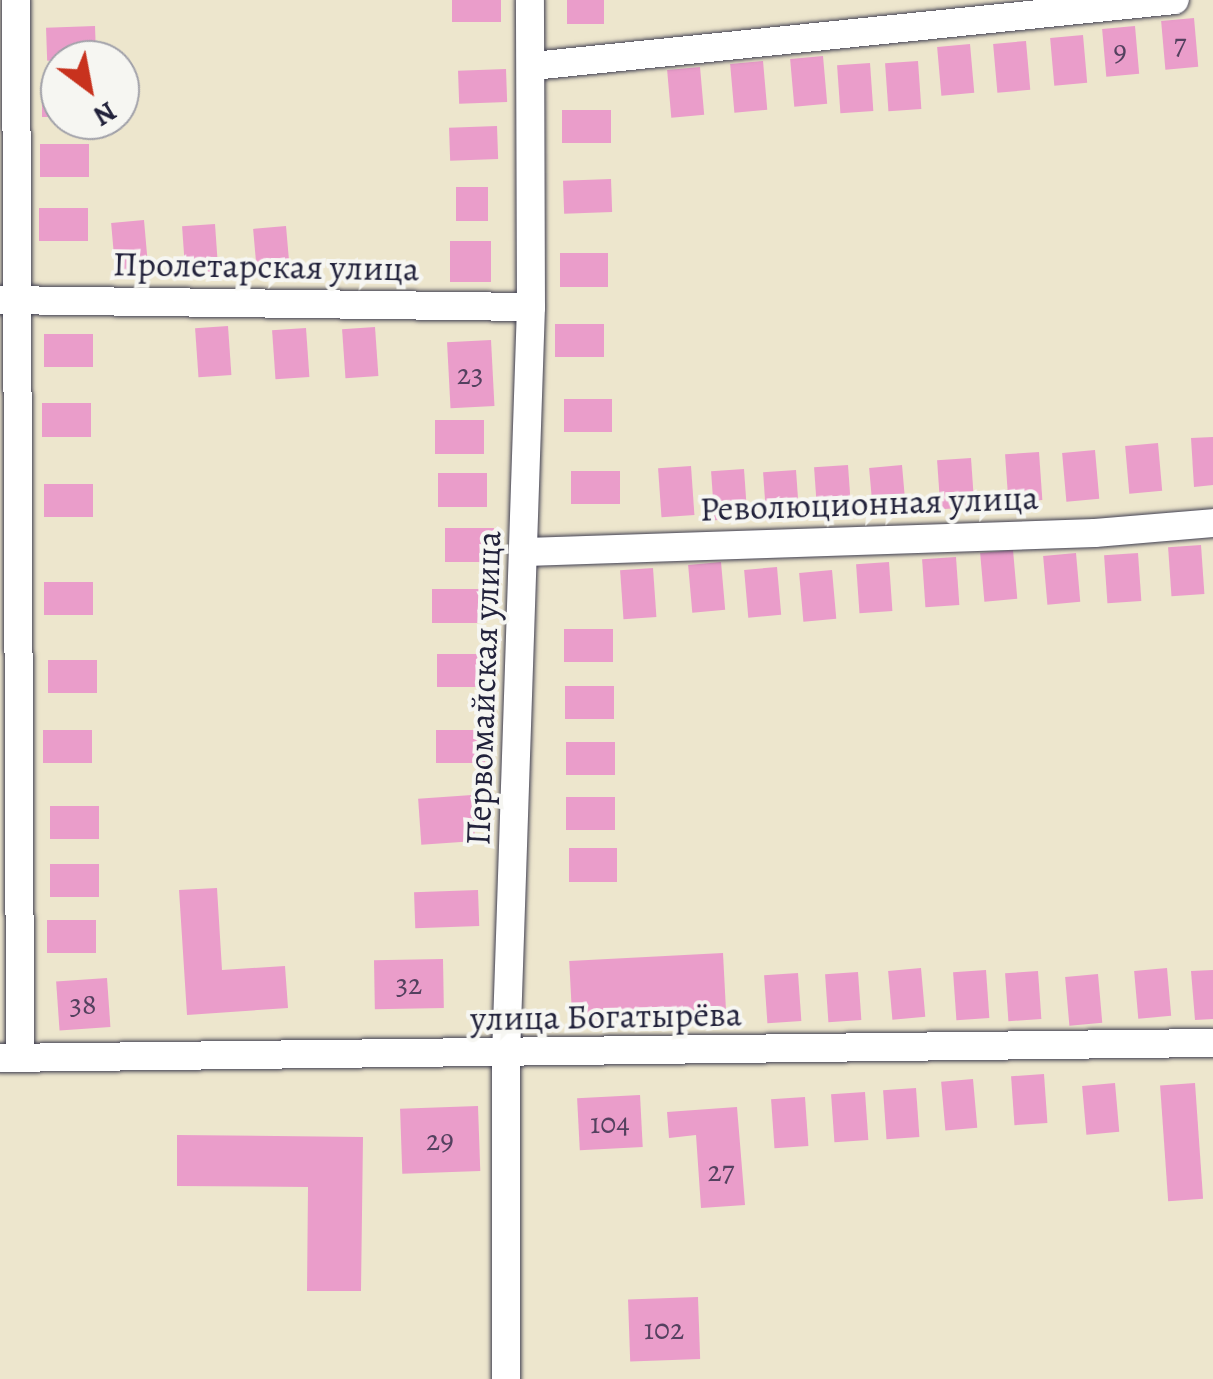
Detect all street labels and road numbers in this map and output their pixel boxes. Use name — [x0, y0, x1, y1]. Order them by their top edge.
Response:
street label: Пролетарская улица — [112, 242, 420, 290]
street label: Революционная улица — [699, 476, 1039, 530]
street label: Первомайская улица — [457, 530, 509, 846]
street label: улица Богатырёва — [470, 993, 742, 1039]

